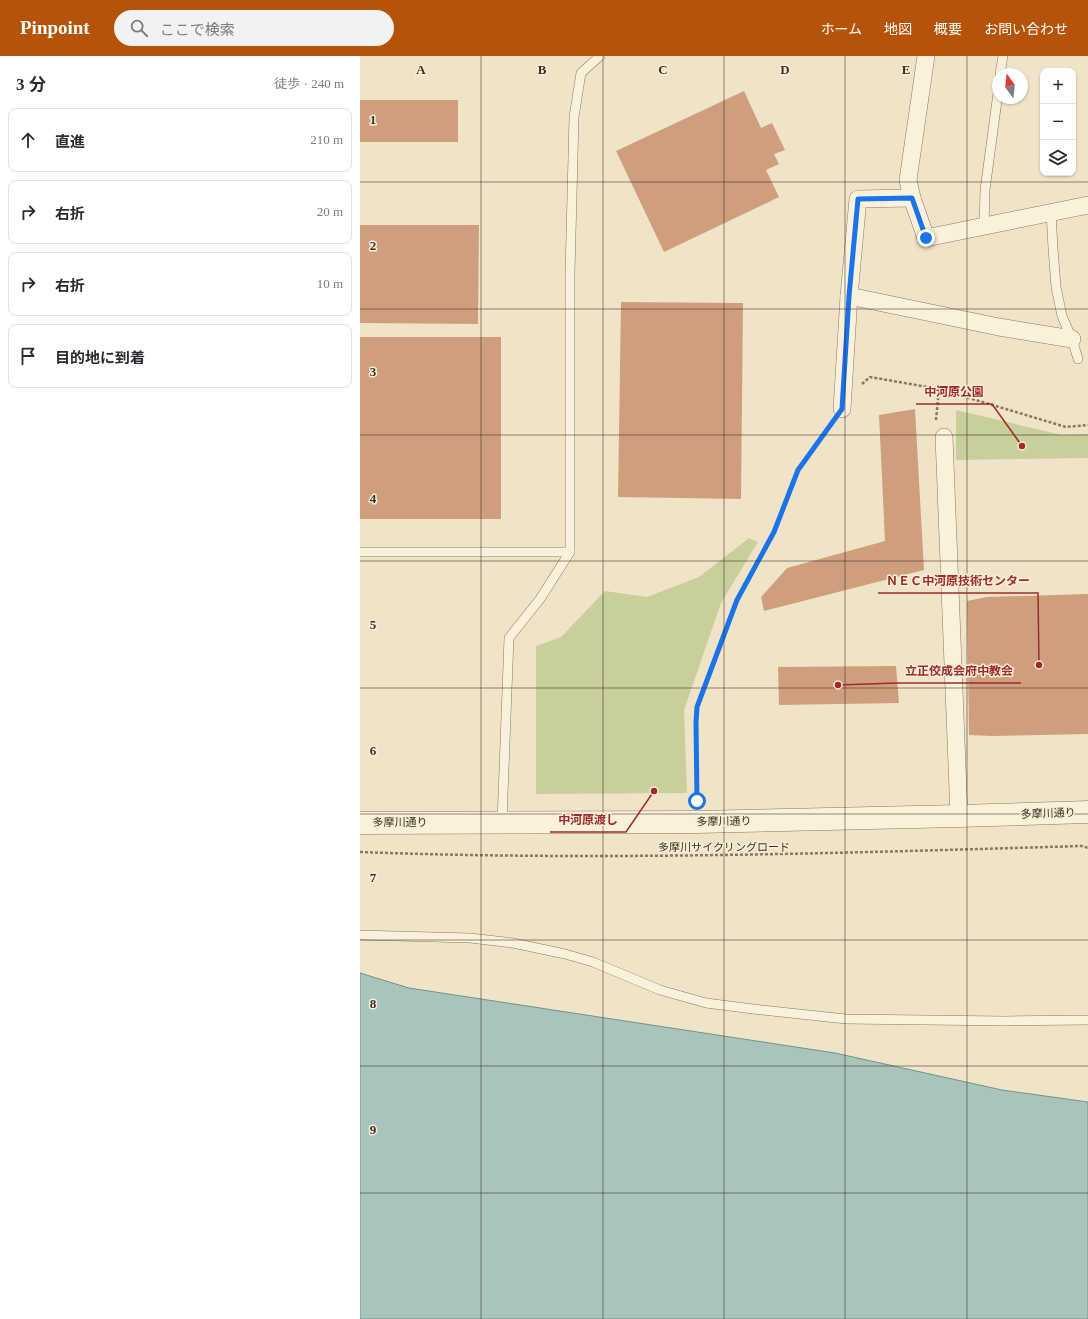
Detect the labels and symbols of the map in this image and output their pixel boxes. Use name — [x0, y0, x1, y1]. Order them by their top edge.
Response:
text: A — [416, 62, 426, 77]
text: B — [538, 62, 547, 77]
text: C — [658, 62, 668, 77]
text: D — [780, 62, 790, 77]
text: E — [902, 62, 910, 77]
north arrow — [992, 68, 1028, 104]
text: 1 — [370, 112, 376, 127]
route end — [917, 229, 935, 247]
text: 2 — [370, 238, 376, 253]
text: 3 — [370, 364, 377, 379]
callout: 中河原公園 — [916, 380, 992, 404]
text: 中河原公園 — [924, 385, 984, 399]
text: 4 — [370, 491, 377, 506]
callout: ＮＥＣ中河原技術センター — [878, 569, 1038, 593]
text: ＮＥＣ中河原技術センター — [886, 574, 1030, 588]
text: 5 — [370, 617, 377, 632]
callout: 立正佼成会府中教会 — [897, 659, 1021, 683]
text: 立正佼成会府中教会 — [905, 664, 1013, 678]
text: 6 — [370, 743, 377, 758]
route start — [688, 792, 706, 810]
street label: 多摩川通り — [1020, 806, 1076, 820]
callout: 中河原渡し — [550, 808, 626, 832]
text: 中河原渡し — [558, 813, 618, 827]
street label: 多摩川通り — [696, 815, 752, 827]
street label: 多摩川通り — [373, 816, 428, 828]
street label: 多摩川サイクリングロード — [658, 841, 790, 853]
text: 7 — [370, 870, 377, 885]
text: 8 — [370, 996, 377, 1011]
text: 9 — [370, 1122, 377, 1137]

